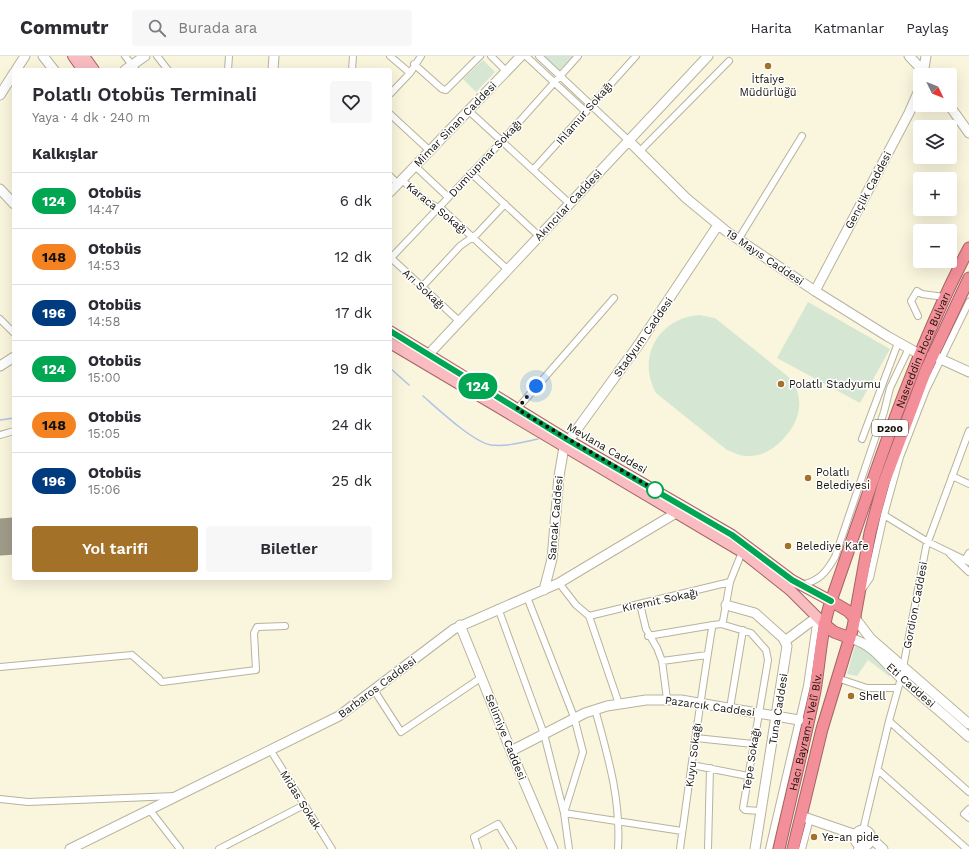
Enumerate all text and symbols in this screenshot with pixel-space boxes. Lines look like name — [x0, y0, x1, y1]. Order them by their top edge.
search box — [132, 10, 412, 46]
text: Commutr — [20, 16, 108, 39]
icon: search — [146, 17, 168, 39]
text: Burada ara — [178, 19, 257, 37]
text: Harita — [750, 20, 792, 36]
text: Katmanlar — [814, 20, 884, 36]
text: Paylaş — [906, 20, 949, 36]
marker: İtfaiye Müdürlüğü — [763, 61, 773, 71]
north arrow — [913, 68, 957, 112]
map controls — [913, 68, 957, 268]
place label: İtfaiye Müdürlüğü — [739, 72, 797, 99]
street label: Mimar Sinan Caddesi — [411, 79, 499, 170]
street label: Ihlamur Sokağı — [553, 79, 615, 148]
button: heart — [330, 81, 372, 123]
text: Polatlı Otobüs Terminali — [32, 83, 257, 106]
text: Yaya · 4 dk · 240 m — [32, 110, 150, 125]
street label: Dumlupınar Sokağı — [446, 117, 525, 200]
button: layers — [913, 120, 957, 164]
text: Kalkışlar — [32, 145, 98, 163]
street label: Gençlik Caddesi — [843, 149, 894, 231]
street label: Akıncılar Caddesi — [532, 167, 605, 244]
button: + — [913, 172, 957, 216]
street label: Karaca Sokağı — [404, 180, 470, 237]
text: Otobüs — [88, 184, 141, 202]
text: 6 dk — [340, 192, 372, 210]
text: 124 — [42, 193, 66, 209]
text: 14:47 — [88, 202, 119, 217]
button: − — [913, 224, 957, 268]
street label: 19 Mayıs Caddesi — [723, 227, 806, 288]
text: Otobüs — [88, 240, 141, 258]
text: 12 dk — [334, 248, 372, 266]
text: 148 — [42, 249, 66, 265]
text: 14:53 — [88, 258, 120, 273]
street label: Arı Sokağı — [400, 266, 448, 312]
street label: Nasreddin Hoca Bulvarı — [893, 290, 953, 410]
street label: Stadyum Caddesi — [611, 295, 676, 380]
text: Otobüs — [88, 296, 141, 314]
text: 17 dk — [335, 304, 372, 322]
text: 196 — [42, 305, 66, 321]
text: 14:58 — [88, 314, 120, 329]
text: Otobüs — [88, 352, 141, 370]
text: 19 dk — [334, 360, 372, 378]
text: 124 — [42, 361, 66, 377]
text: 15:00 — [88, 370, 121, 385]
line badge: 124 — [455, 373, 501, 399]
your location — [526, 376, 546, 396]
text: 124 — [466, 378, 490, 394]
place label: Polatlı Stadyumu — [789, 378, 881, 391]
marker: Polatlı Stadyumu — [776, 379, 786, 389]
text: Otobüs — [88, 408, 141, 426]
text: 24 dk — [332, 416, 372, 434]
text: 148 — [42, 417, 66, 433]
street label: Mevlana Caddesi — [565, 420, 649, 477]
road number: D200 — [872, 420, 908, 436]
text: 15:05 — [88, 426, 120, 441]
text: Otobüs — [88, 464, 141, 482]
place label: Polatlı Belediyesi — [816, 466, 870, 492]
text: 25 dk — [331, 472, 372, 490]
text: 196 — [42, 473, 66, 489]
marker: Polatlı Belediyesi — [803, 473, 813, 483]
street label: Sancak Caddesi — [545, 475, 566, 561]
unlabelled marker — [646, 481, 664, 499]
text: 15:06 — [88, 482, 120, 497]
button: Yol tarifi — [32, 526, 198, 572]
button: Biletler — [206, 526, 372, 572]
place label: Belediye Kafe — [796, 540, 869, 553]
marker: Belediye Kafe — [783, 541, 793, 551]
street label: Gordion Caddesi — [901, 560, 930, 650]
street label: Kiremit Sokağı — [621, 586, 699, 615]
street label: Barbaros Caddesi — [336, 654, 419, 721]
street label: Eti Caddesi — [884, 660, 938, 711]
street label: Tuna Caddesi — [766, 672, 791, 746]
street label: Hacı Bayram-ı Velî Blv. — [787, 672, 825, 792]
place label: Shell — [859, 690, 887, 703]
marker: Shell — [846, 691, 856, 701]
street label: Selimiye Caddesi — [482, 692, 529, 782]
street label: Pazarcık Caddesi — [664, 694, 756, 719]
street label: Kuyu Sokağı — [683, 722, 704, 788]
street label: Tepe Sokağı — [740, 727, 763, 791]
street label: Midas Sokak — [277, 768, 324, 832]
place label: Ye-an pide — [822, 831, 879, 844]
marker: Ye-an pide — [809, 832, 819, 842]

